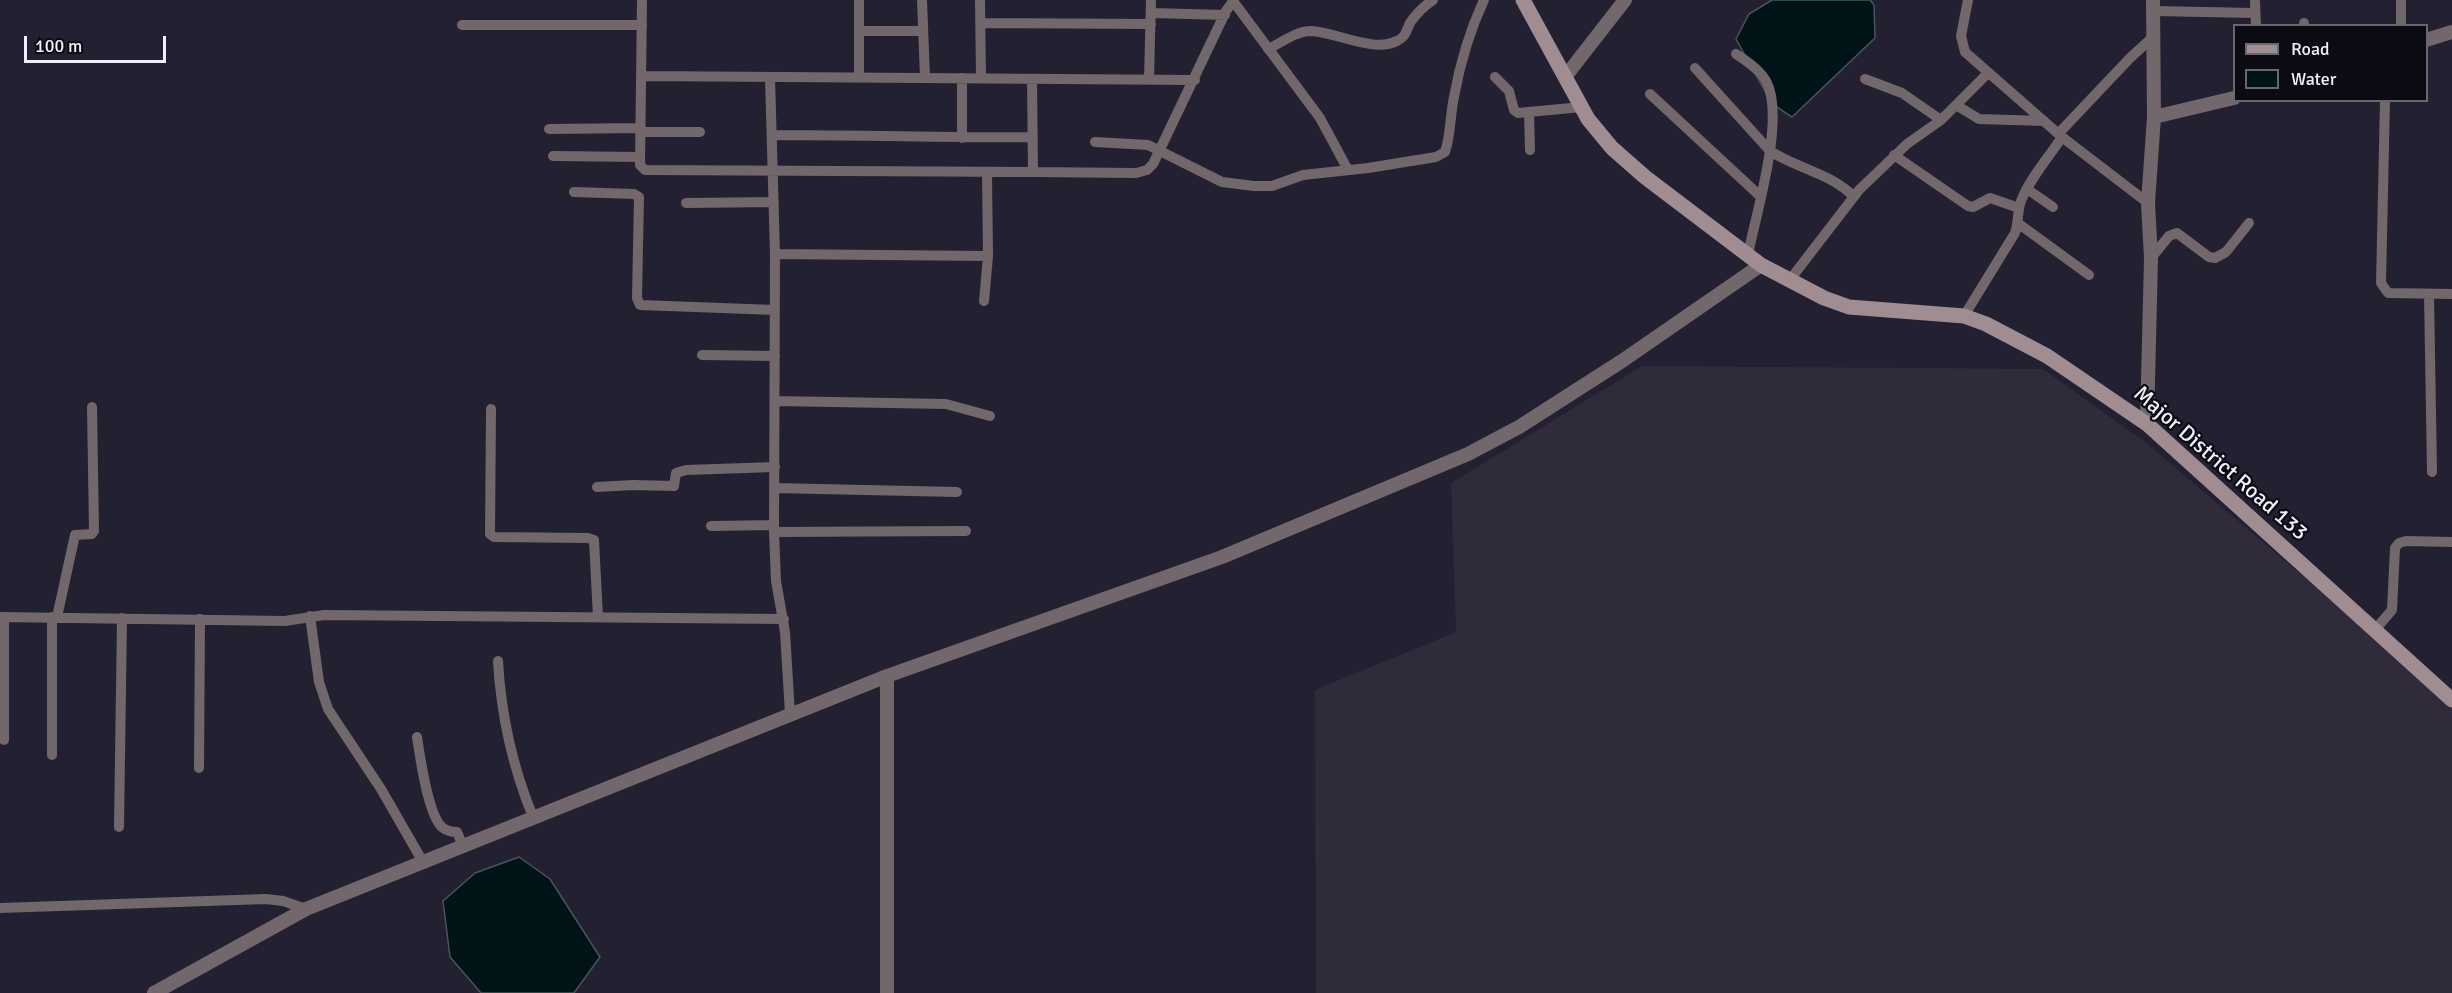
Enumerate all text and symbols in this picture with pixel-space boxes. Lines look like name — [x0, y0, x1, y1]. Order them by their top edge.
scale bar — [27, 24, 170, 62]
legend — [2233, 24, 2428, 102]
text: 100 m — [35, 35, 82, 57]
text: Road — [2291, 38, 2330, 60]
text: Water — [2291, 68, 2336, 90]
street label: Major District Road 133 — [2128, 381, 2312, 547]

